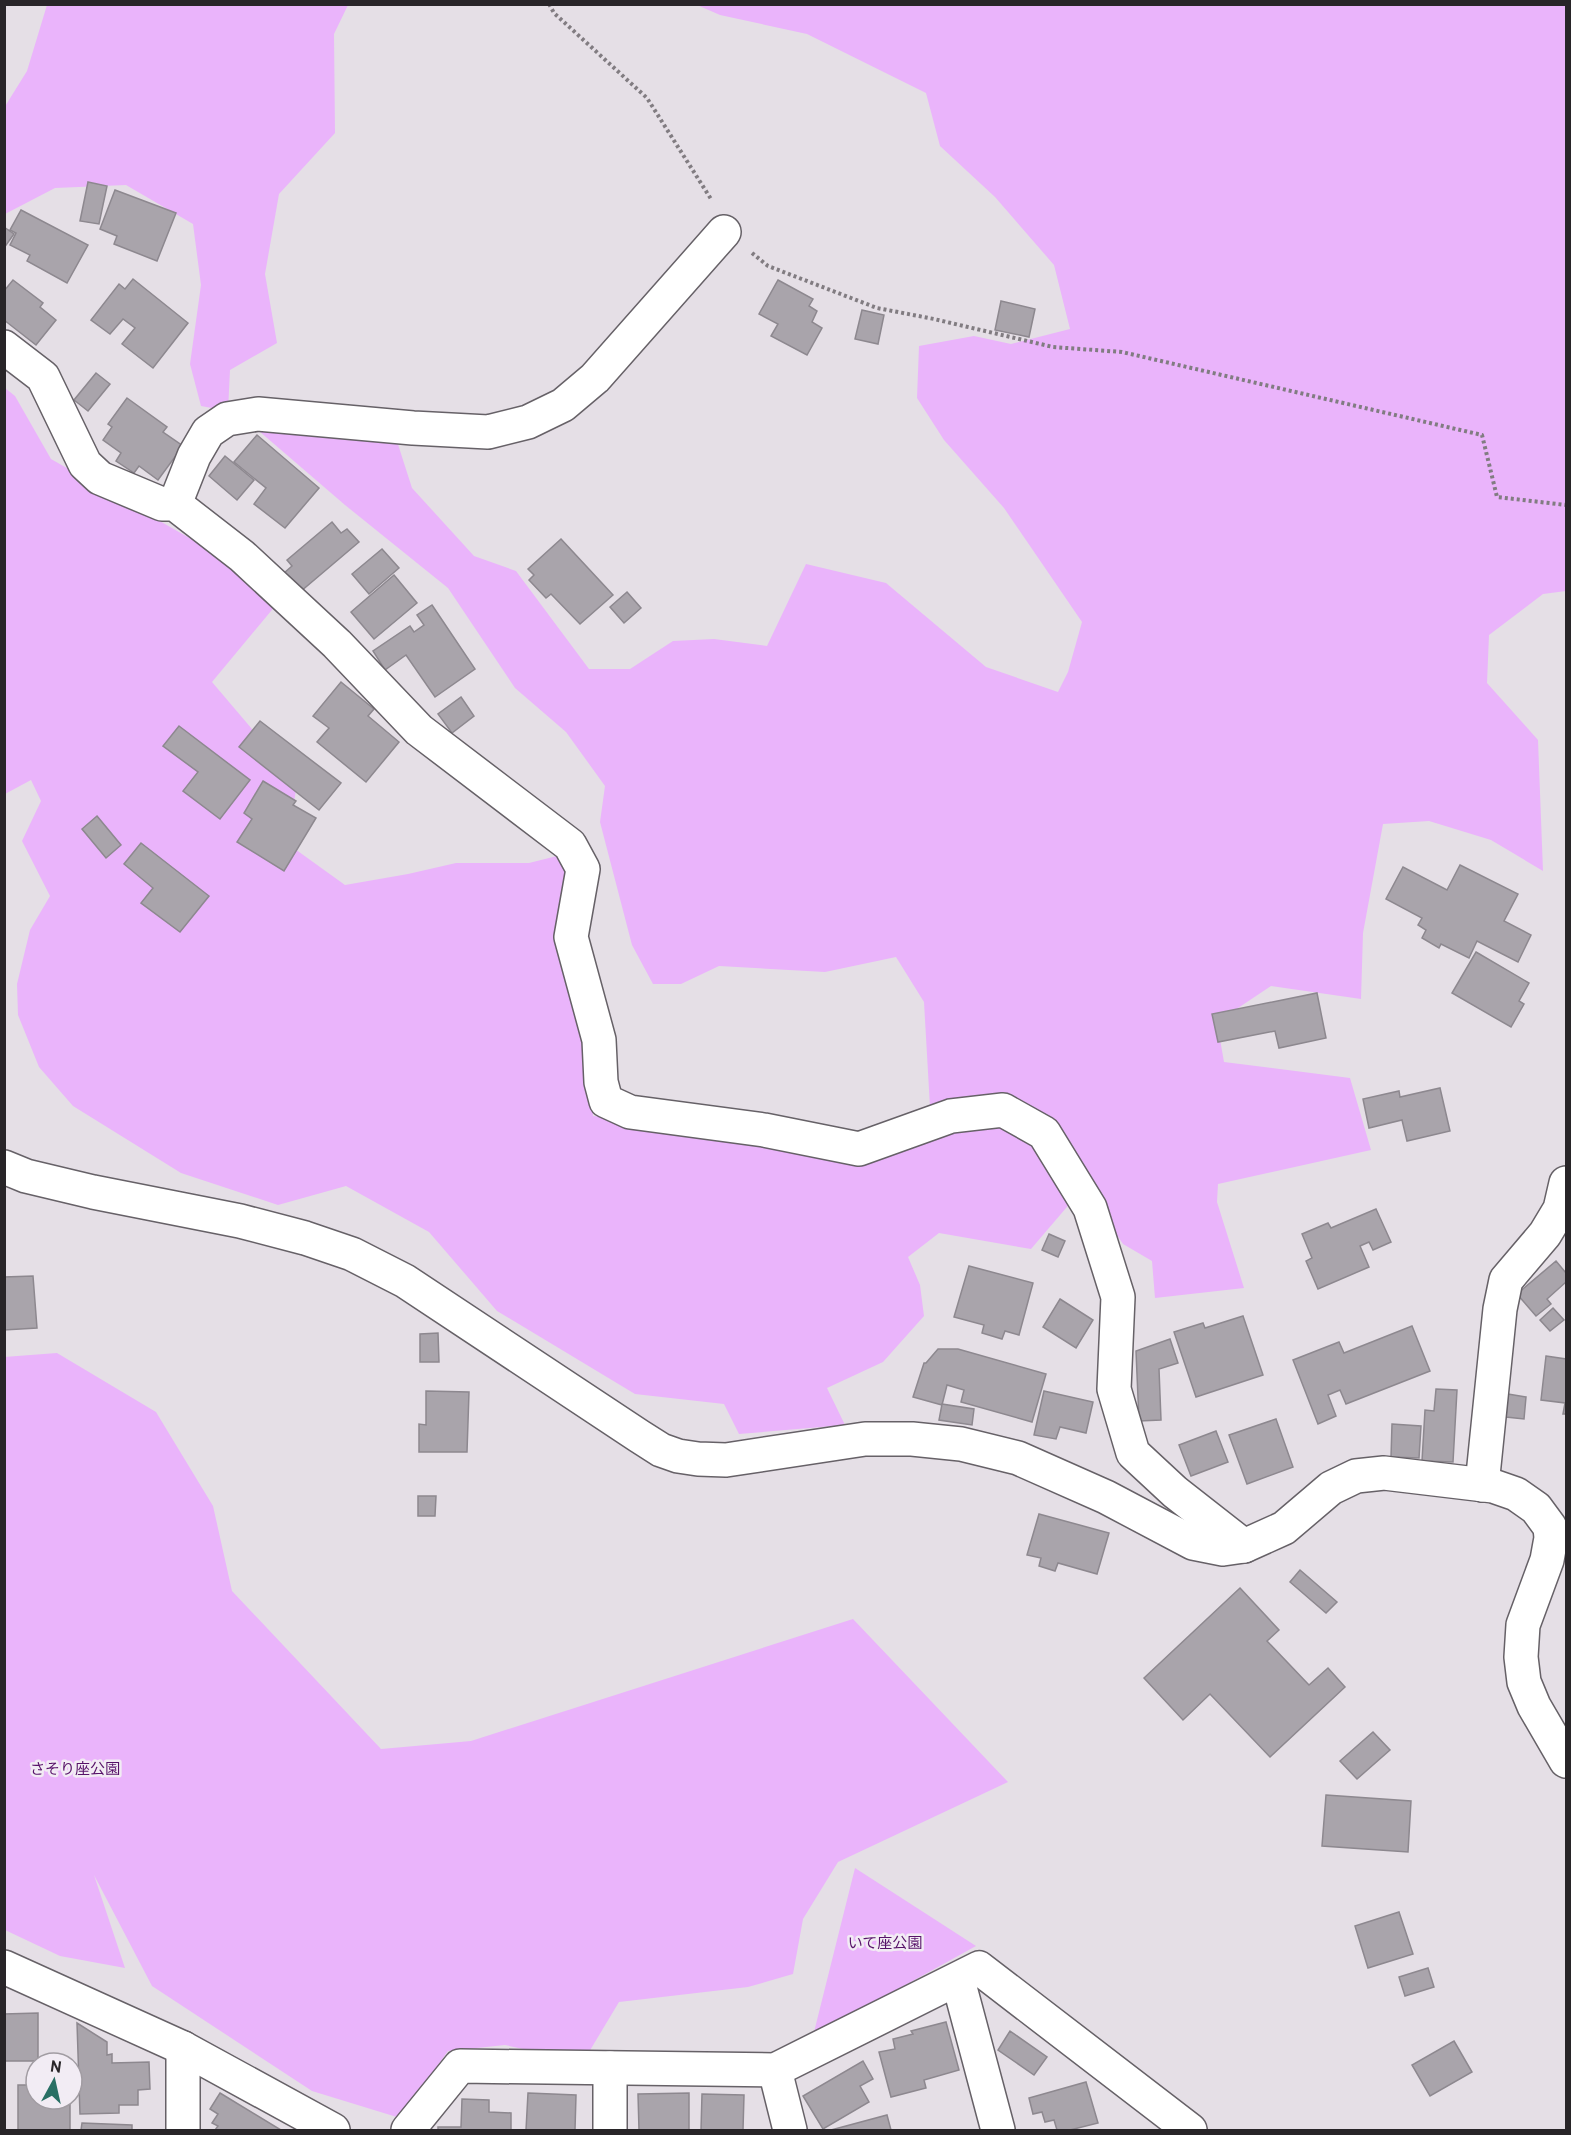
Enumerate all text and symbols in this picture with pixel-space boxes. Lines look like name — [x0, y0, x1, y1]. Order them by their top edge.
park label: さそり座公園 — [30, 1761, 120, 1780]
park label: いて座公園 — [848, 1935, 922, 1954]
north arrow — [24, 2051, 84, 2111]
text: N — [49, 2057, 63, 2079]

